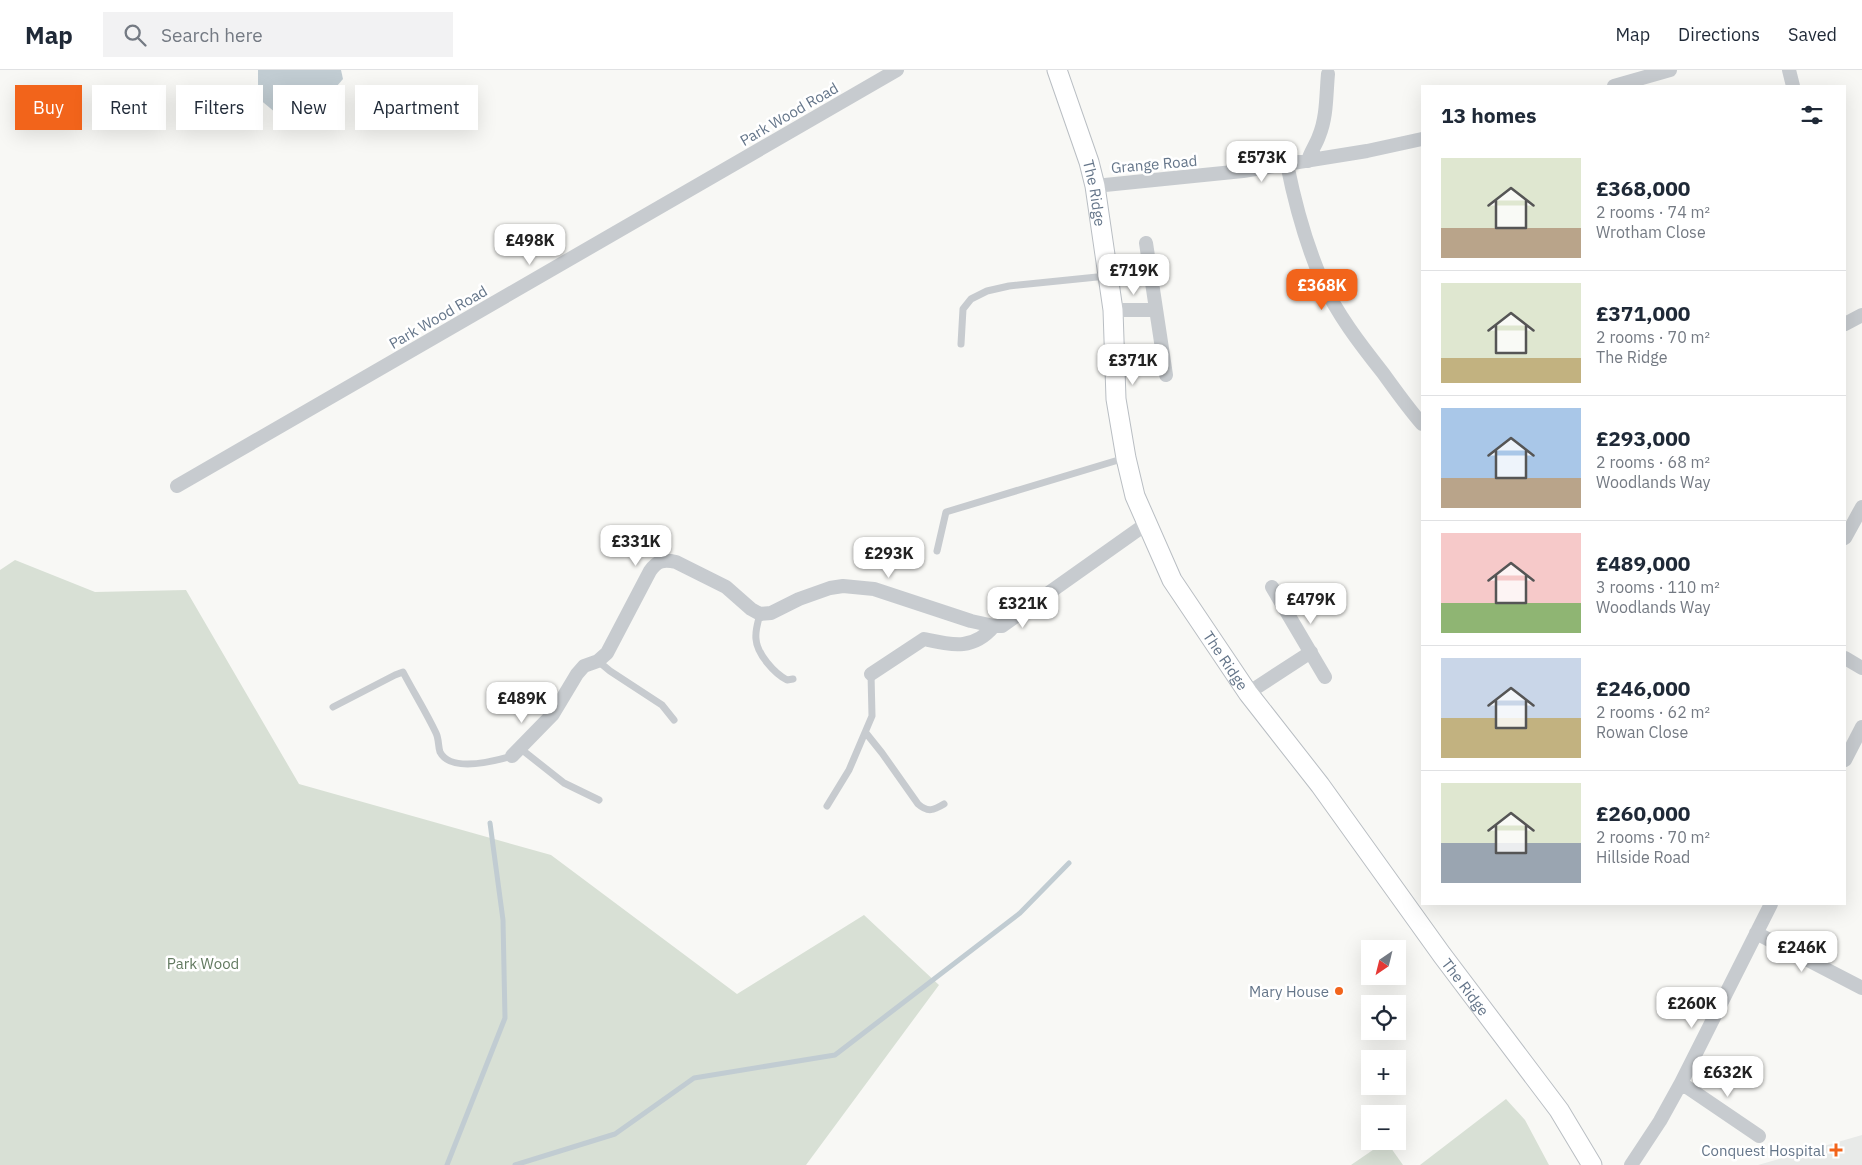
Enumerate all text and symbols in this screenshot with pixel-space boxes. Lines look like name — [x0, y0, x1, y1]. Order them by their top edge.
search box — [103, 12, 453, 57]
text: Map — [25, 19, 73, 51]
icon: search — [121, 21, 149, 49]
text: Search here — [161, 23, 263, 47]
text: Map — [1615, 23, 1650, 46]
text: Directions — [1678, 23, 1760, 46]
text: Saved — [1788, 23, 1837, 46]
street label: Park Wood Road — [736, 78, 842, 150]
chip: Buy — [15, 85, 82, 130]
chip: Rent — [92, 85, 166, 130]
chip: Filters — [176, 85, 263, 130]
chip: New — [273, 85, 345, 130]
chip: Apartment — [355, 85, 478, 130]
text: 13 homes — [1441, 101, 1537, 129]
icon: filters — [1798, 101, 1826, 129]
pin: £573K — [1227, 140, 1297, 183]
text: £573K — [1237, 147, 1287, 167]
street label: Grange Road — [1110, 151, 1198, 177]
street label: The Ridge — [1079, 158, 1110, 227]
text: £368,000 — [1596, 174, 1690, 202]
icon: home — [1481, 178, 1541, 238]
text: 2 rooms · 74 m² — [1596, 202, 1710, 222]
text: Wrotham Close — [1596, 222, 1706, 242]
pin: £498K — [495, 224, 565, 266]
text: £498K — [505, 230, 555, 250]
pin: £719K — [1099, 254, 1169, 296]
text: £719K — [1109, 260, 1159, 280]
pin: £368K — [1287, 268, 1357, 311]
text: £368K — [1297, 275, 1347, 295]
street label: Park Wood Road — [385, 281, 491, 353]
text: £371,000 — [1596, 299, 1690, 327]
icon: home — [1481, 303, 1541, 363]
text: 2 rooms · 70 m² — [1596, 327, 1710, 347]
pin: £371K — [1098, 344, 1168, 386]
text: The Ridge — [1596, 347, 1667, 367]
text: £371K — [1108, 350, 1158, 370]
text: £293,000 — [1596, 424, 1690, 452]
icon: home — [1481, 428, 1541, 488]
text: 2 rooms · 68 m² — [1596, 452, 1710, 472]
text: Woodlands Way — [1596, 472, 1711, 492]
pin: £331K — [601, 524, 671, 567]
text: £331K — [611, 531, 661, 551]
pin: £293K — [854, 536, 924, 579]
text: £293K — [864, 543, 914, 563]
text: £489,000 — [1596, 549, 1690, 577]
icon: home — [1481, 553, 1541, 613]
text: 3 rooms · 110 m² — [1596, 577, 1720, 597]
pin: £479K — [1276, 582, 1346, 625]
pin: £321K — [988, 586, 1058, 629]
text: £479K — [1286, 589, 1336, 609]
text: £321K — [998, 593, 1048, 613]
text: Woodlands Way — [1596, 597, 1711, 617]
street label: The Ridge — [1199, 627, 1253, 693]
text: £246,000 — [1596, 674, 1690, 702]
icon: home — [1481, 678, 1541, 738]
pin: £489K — [487, 682, 557, 724]
text: £489K — [497, 688, 547, 708]
text: 2 rooms · 62 m² — [1596, 702, 1710, 722]
text: Rowan Close — [1596, 722, 1688, 742]
text: £260,000 — [1596, 799, 1690, 827]
icon: home — [1481, 803, 1541, 863]
text: 2 rooms · 70 m² — [1596, 827, 1710, 847]
text: Hillside Road — [1596, 847, 1690, 867]
pin: £246K — [1767, 930, 1837, 973]
text: £246K — [1777, 937, 1827, 957]
north arrow — [1361, 940, 1406, 985]
map controls — [1361, 940, 1406, 1150]
park label: Park Wood — [167, 954, 239, 973]
street label: The Ridge — [1438, 954, 1494, 1019]
place label: Mary House — [1249, 982, 1329, 1001]
marker: Mary House — [1333, 985, 1345, 997]
pin: £260K — [1657, 986, 1727, 1029]
text: £260K — [1667, 993, 1717, 1013]
button: locate — [1361, 995, 1406, 1040]
button: + — [1361, 1050, 1406, 1095]
pin: £632K — [1693, 1056, 1763, 1098]
text: £632K — [1703, 1062, 1753, 1082]
button: − — [1361, 1105, 1406, 1150]
place label: Conquest Hospital — [1701, 1141, 1825, 1160]
marker: Conquest Hospital — [1829, 1143, 1843, 1157]

